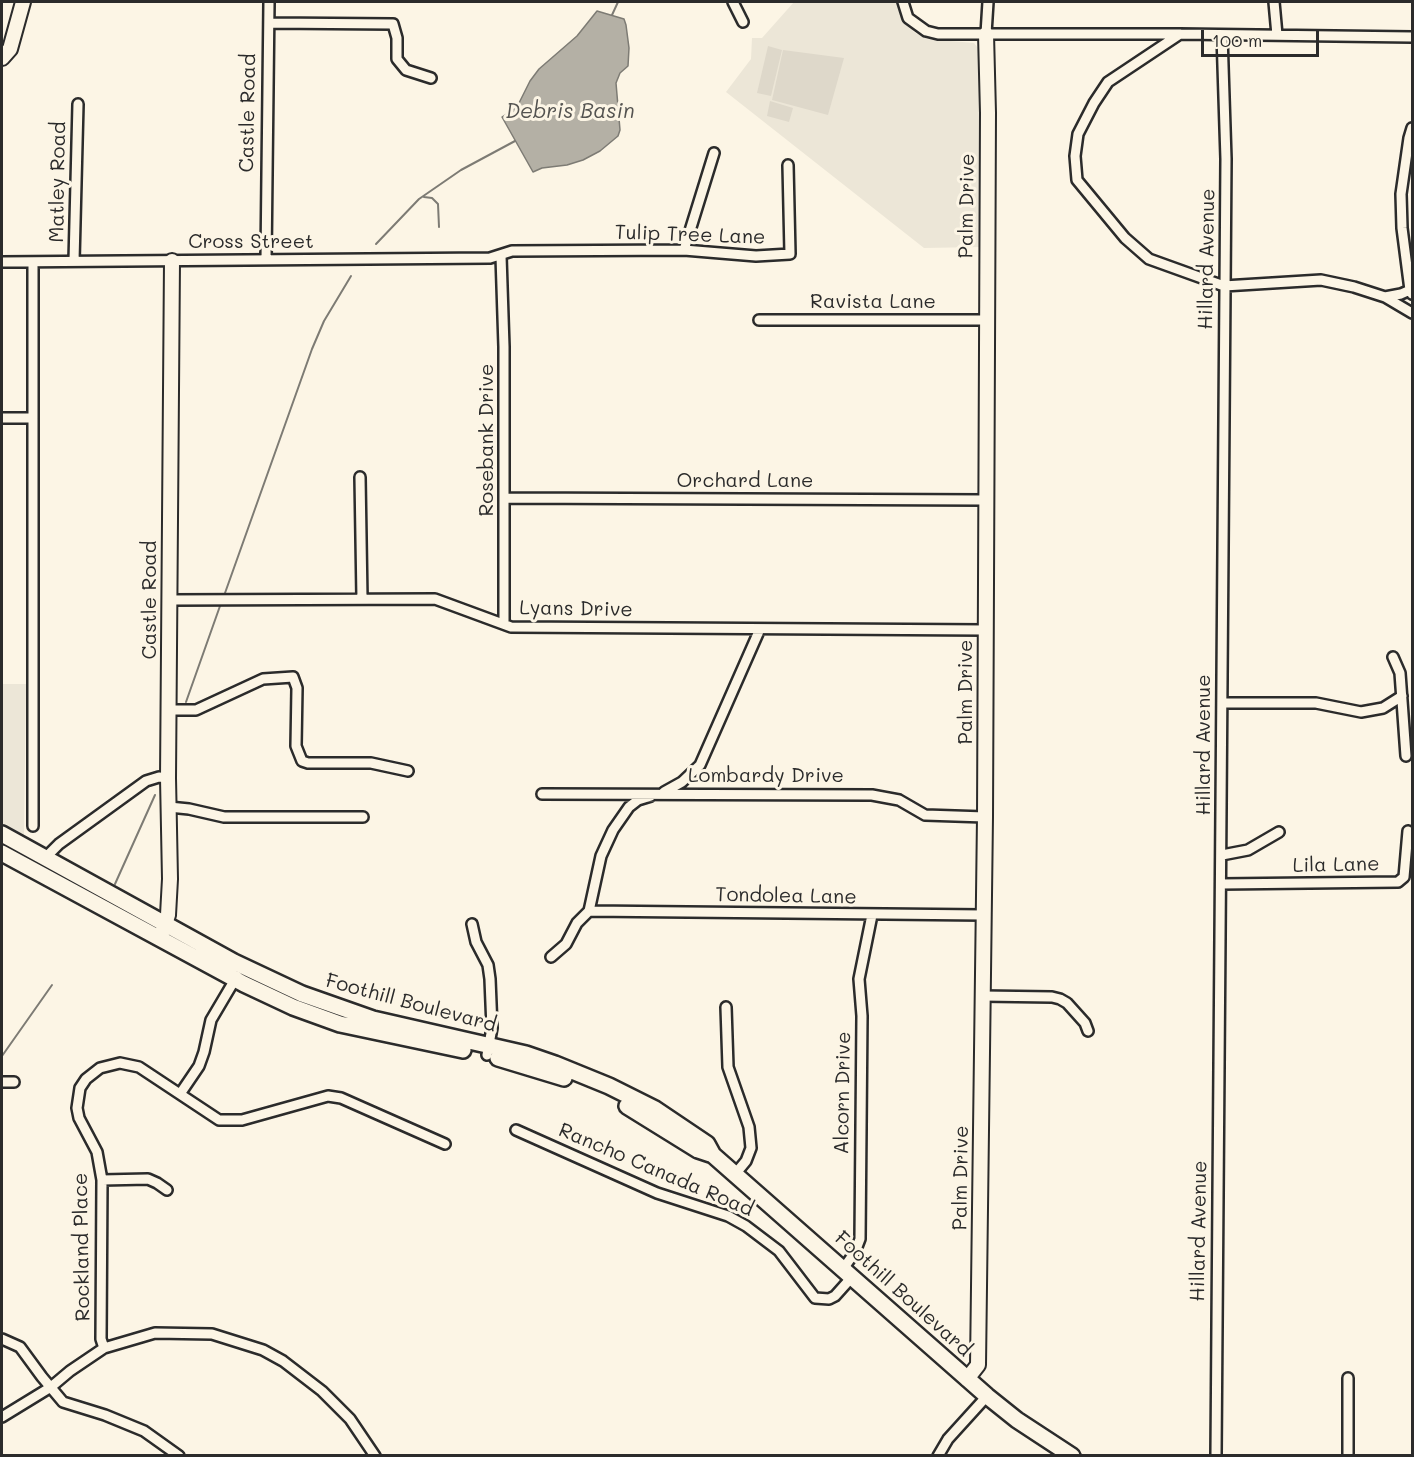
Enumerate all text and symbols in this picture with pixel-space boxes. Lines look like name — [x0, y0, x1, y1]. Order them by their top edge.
scale bar — [1204, 18, 1322, 56]
text: 100 m — [1212, 28, 1262, 52]
street label: Castle Road — [235, 53, 261, 173]
water label: Debris Basin — [505, 99, 635, 125]
street label: Matley Road — [45, 121, 71, 243]
street label: Palm Drive — [954, 153, 980, 259]
street label: Hillard Avenue — [1194, 188, 1220, 330]
street label: Tulip Tree Lane — [614, 220, 766, 250]
street label: Cross Street — [188, 230, 314, 254]
street label: Ravista Lane — [810, 290, 936, 314]
street label: Rosebank Drive — [475, 364, 499, 516]
street label: Orchard Lane — [677, 469, 813, 493]
street label: Castle Road — [138, 541, 162, 659]
street label: Lyans Drive — [519, 596, 633, 622]
street label: Palm Drive — [954, 640, 978, 744]
street label: Hillard Avenue — [1192, 674, 1216, 816]
street label: Lombardy Drive — [688, 764, 844, 788]
street label: Lila Lane — [1292, 852, 1380, 878]
street label: Tondolea Lane — [715, 883, 857, 909]
street label: Foothill Boulevard — [323, 969, 499, 1037]
street label: Alcorn Drive — [830, 1031, 856, 1155]
street label: Rancho Canada Road — [555, 1118, 757, 1222]
street label: Palm Drive — [948, 1125, 974, 1231]
street label: Hillard Avenue — [1186, 1160, 1212, 1302]
street label: Rockland Place — [69, 1173, 95, 1321]
street label: Foothill Boulevard — [830, 1226, 976, 1362]

